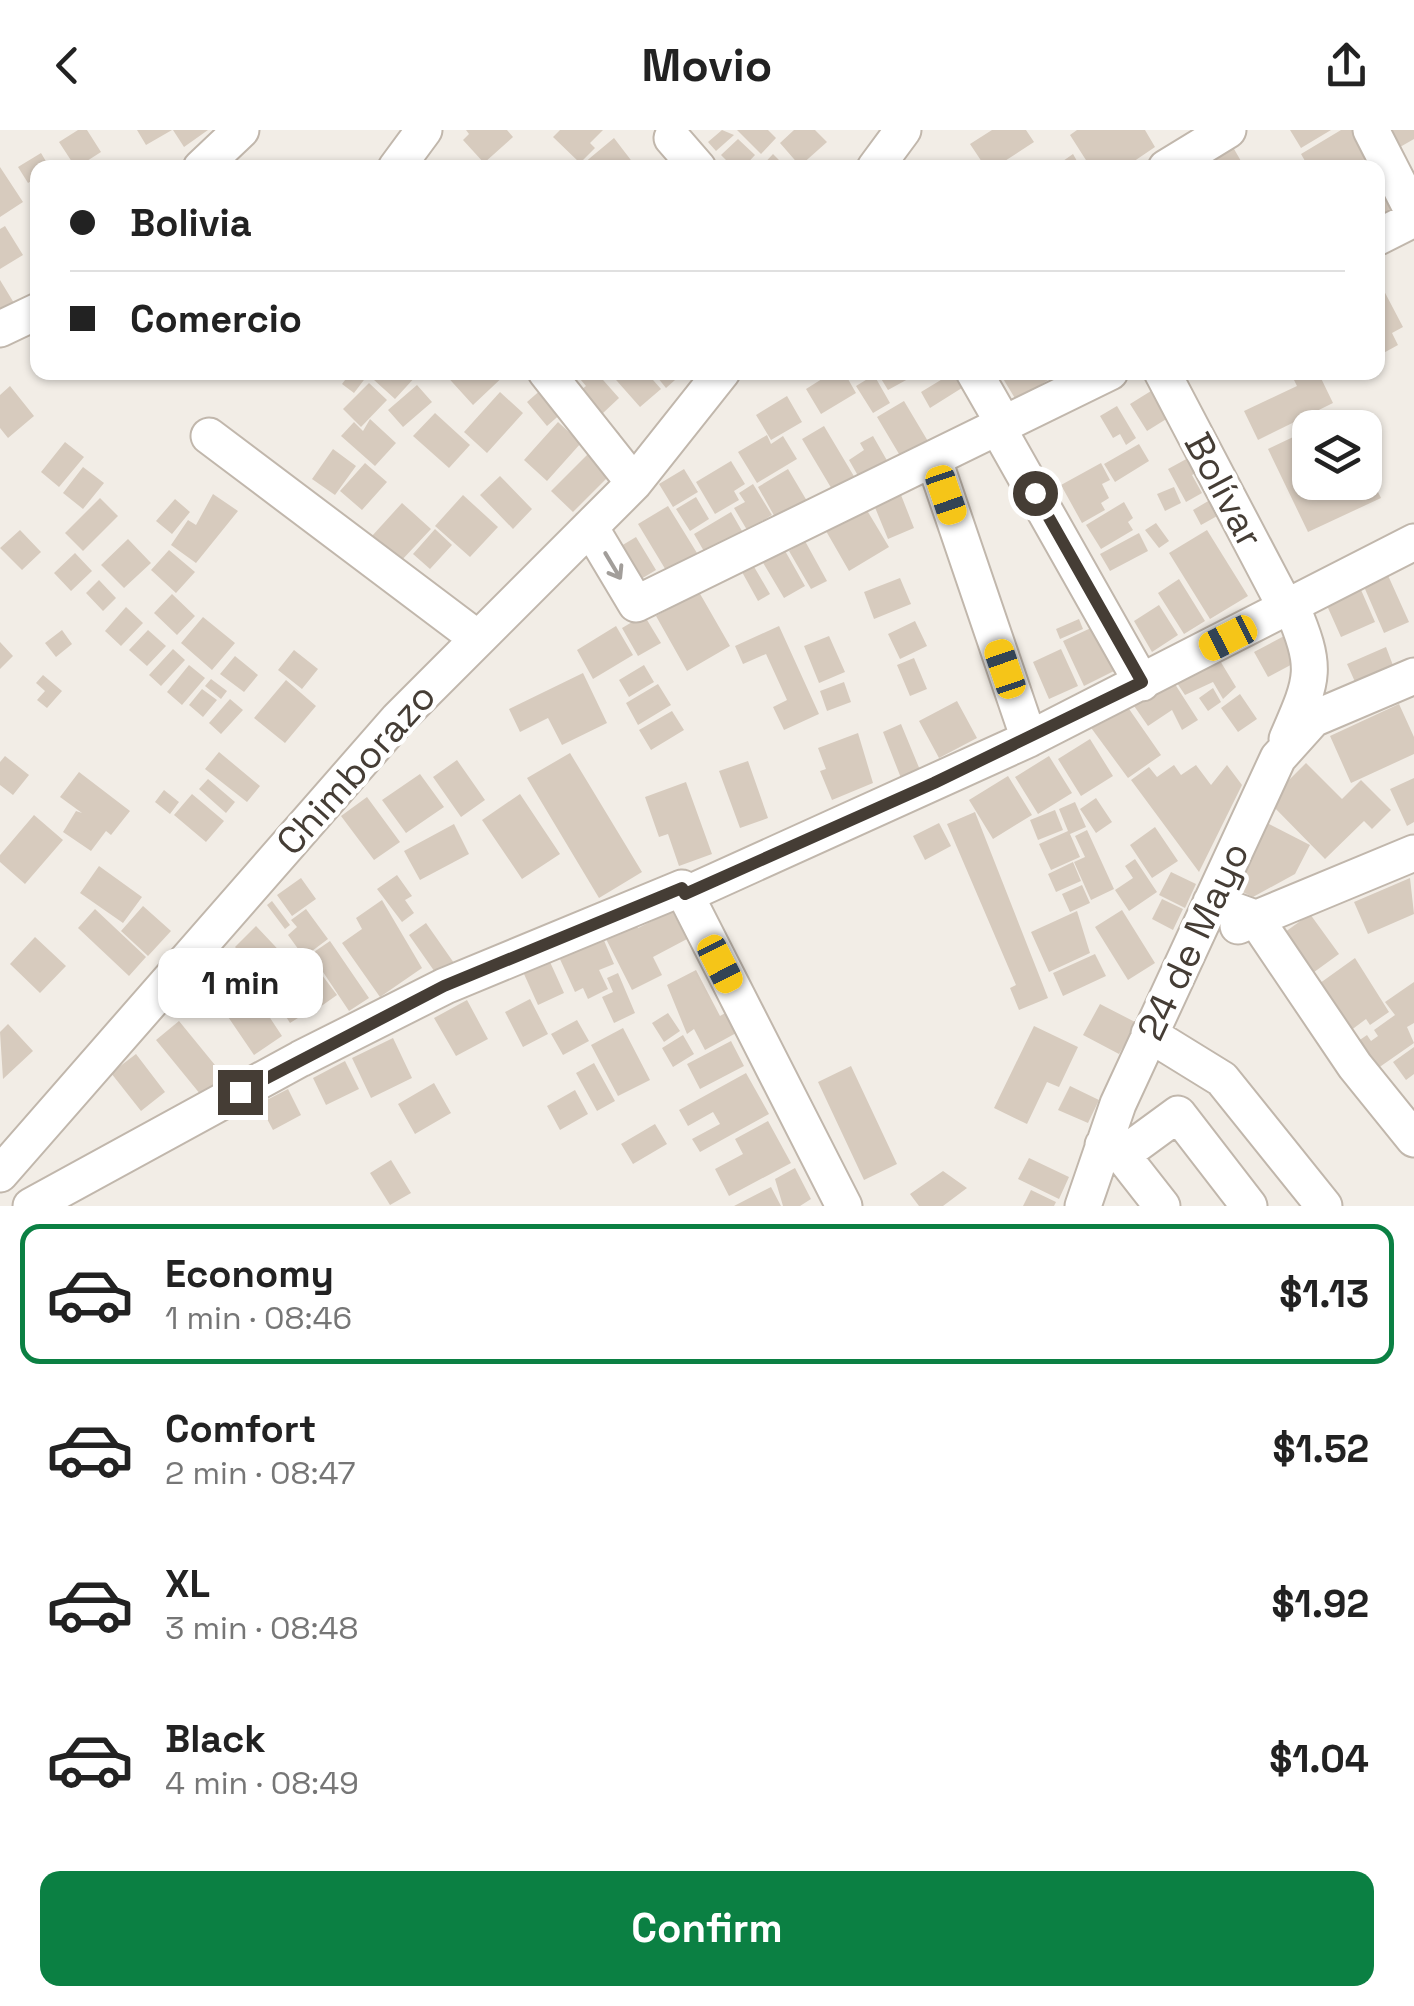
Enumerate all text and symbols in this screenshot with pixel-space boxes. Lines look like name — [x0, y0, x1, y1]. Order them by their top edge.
text: Movio — [642, 37, 772, 94]
icon: back — [40, 38, 95, 93]
icon: share — [1319, 38, 1374, 93]
text: Bolivia — [130, 199, 252, 247]
text: Comercio — [130, 295, 302, 343]
map controls — [1292, 410, 1382, 500]
button: layers — [1292, 410, 1382, 500]
street label: Bolívar — [1174, 424, 1274, 556]
car — [922, 462, 970, 528]
route start — [1013, 471, 1058, 516]
one-way arrow — [603, 551, 623, 580]
car — [1194, 611, 1262, 665]
car — [981, 636, 1029, 702]
street label: Chimborazo — [266, 673, 446, 865]
street label: 24 de Mayo — [1126, 834, 1260, 1048]
car — [693, 930, 747, 998]
callout: 1 min — [158, 947, 322, 1017]
text: 1 min — [201, 963, 280, 1003]
route end — [218, 1070, 263, 1115]
icon: car — [45, 1249, 135, 1339]
text: Economy — [165, 1250, 334, 1298]
text: $1.13 — [1279, 1270, 1369, 1318]
text: 1 min · 08:46 — [165, 1298, 352, 1338]
icon: car — [45, 1404, 135, 1494]
text: Comfort — [165, 1405, 316, 1453]
text: $1.52 — [1272, 1425, 1369, 1473]
text: 2 min · 08:47 — [165, 1453, 356, 1493]
icon: car — [45, 1559, 135, 1649]
text: XL — [165, 1560, 210, 1608]
text: $1.92 — [1271, 1580, 1369, 1628]
text: 3 min · 08:48 — [165, 1608, 358, 1648]
icon: car — [45, 1714, 135, 1804]
text: Black — [165, 1715, 266, 1763]
text: $1.04 — [1269, 1735, 1369, 1783]
text: 4 min · 08:49 — [165, 1763, 359, 1803]
button: Confirm — [40, 1871, 1374, 1986]

